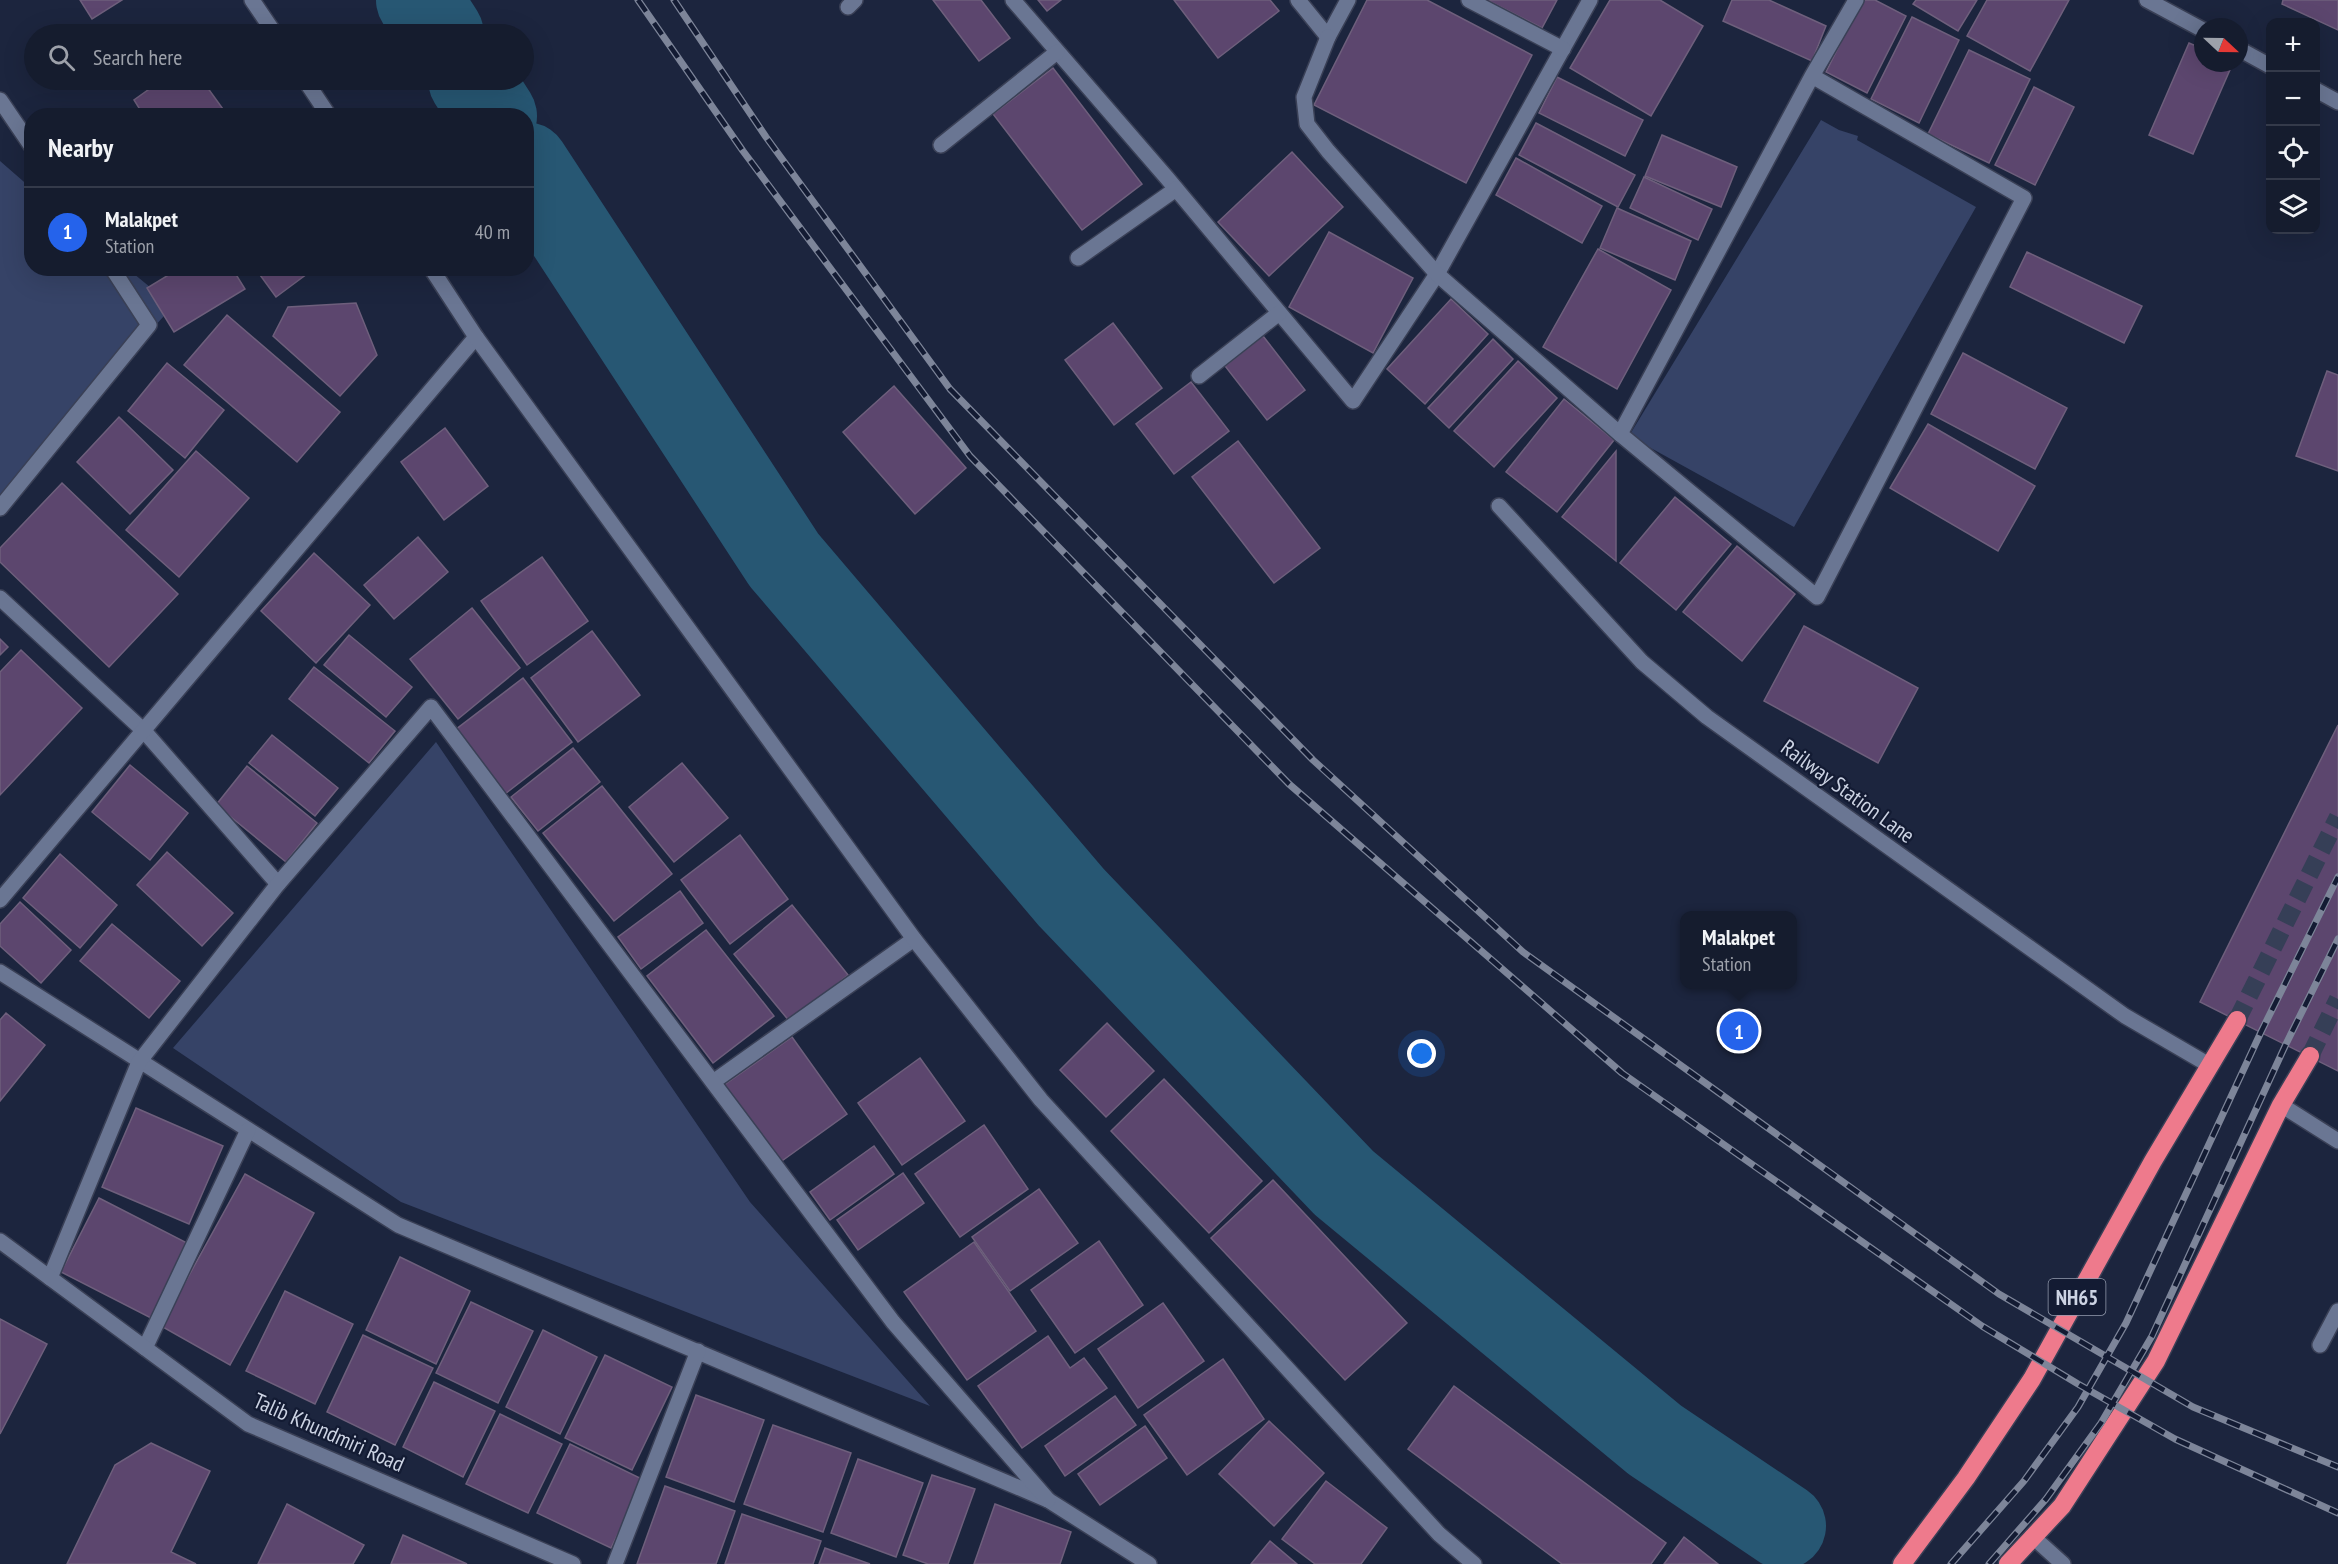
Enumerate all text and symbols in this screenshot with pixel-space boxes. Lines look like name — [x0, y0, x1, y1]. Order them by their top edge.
north arrow — [2194, 18, 2248, 72]
map controls — [2266, 18, 2320, 234]
button: + — [2266, 18, 2320, 72]
search box — [24, 24, 534, 90]
icon: search — [45, 41, 78, 74]
text: Search here — [93, 43, 182, 71]
button: − — [2266, 72, 2320, 126]
button: locate — [2266, 126, 2320, 180]
text: Nearby — [48, 131, 113, 164]
button: layers — [2266, 180, 2320, 234]
text: Malakpet — [105, 205, 178, 233]
text: 1 — [63, 219, 72, 245]
text: 40 m — [475, 219, 510, 245]
text: Station — [105, 233, 154, 259]
street label: Railway Station Lane — [1776, 733, 1920, 849]
popup — [1680, 911, 1797, 989]
text: Malakpet — [1702, 923, 1775, 951]
text: Station — [1702, 951, 1751, 977]
pin: 1 — [1720, 1008, 1758, 1054]
your location — [1407, 1039, 1436, 1068]
road number: NH65 — [2048, 1279, 2106, 1315]
street label: Talib Khundmiri Road — [249, 1386, 409, 1478]

